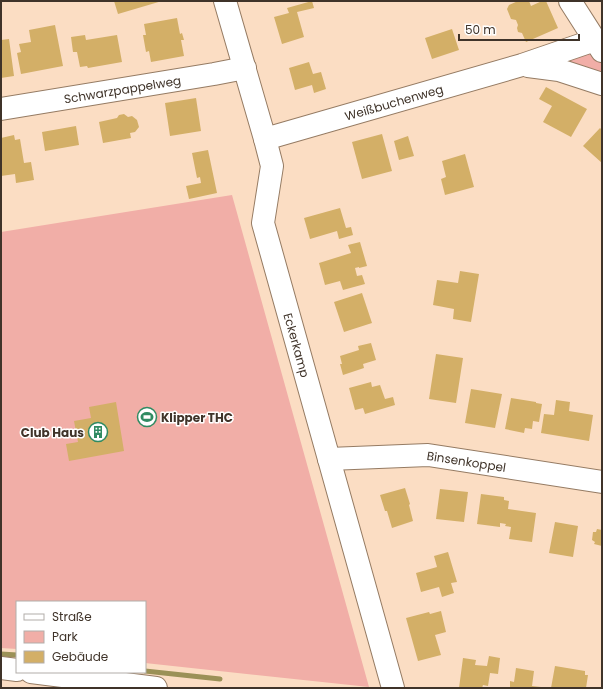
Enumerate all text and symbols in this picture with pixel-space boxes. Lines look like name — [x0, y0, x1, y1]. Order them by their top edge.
scale bar — [459, 16, 579, 42]
text: 50 m — [465, 21, 496, 38]
street label: Schwarzpappelweg — [63, 71, 182, 107]
street label: Weißbuchenweg — [343, 80, 445, 124]
street label: Eckerkamp — [280, 311, 314, 379]
sports icon: Klipper THC — [136, 406, 158, 428]
place label: Klipper THC — [161, 409, 233, 426]
building icon: Club Haus — [87, 421, 109, 443]
place label: Club Haus — [21, 424, 84, 441]
street label: Binsenkoppel — [426, 446, 507, 476]
legend — [16, 601, 146, 673]
text: Straße — [52, 608, 92, 625]
text: Park — [52, 628, 79, 645]
text: Gebäude — [52, 648, 108, 665]

